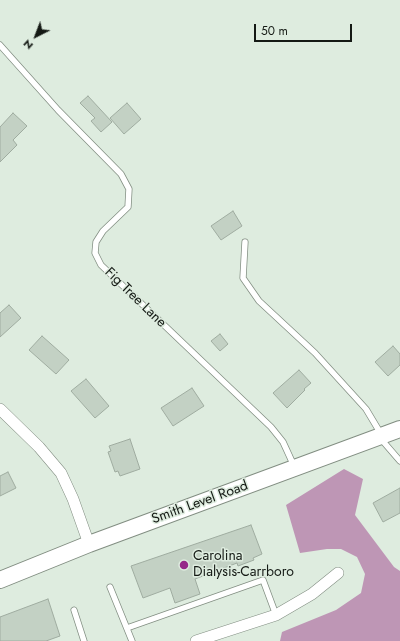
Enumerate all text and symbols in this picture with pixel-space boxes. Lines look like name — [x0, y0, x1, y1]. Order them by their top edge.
north arrow — [16, 16, 56, 56]
scale bar — [256, 16, 354, 42]
text: 50 m — [261, 22, 288, 40]
text: N — [19, 36, 37, 54]
street label: Fig Tree Lane — [101, 265, 169, 331]
street label: Smith Level Road — [150, 478, 250, 528]
place label: Carolina Dialysis-Carrboro — [193, 549, 294, 582]
marker: Carolina Dialysis-Carrboro — [178, 559, 190, 571]

